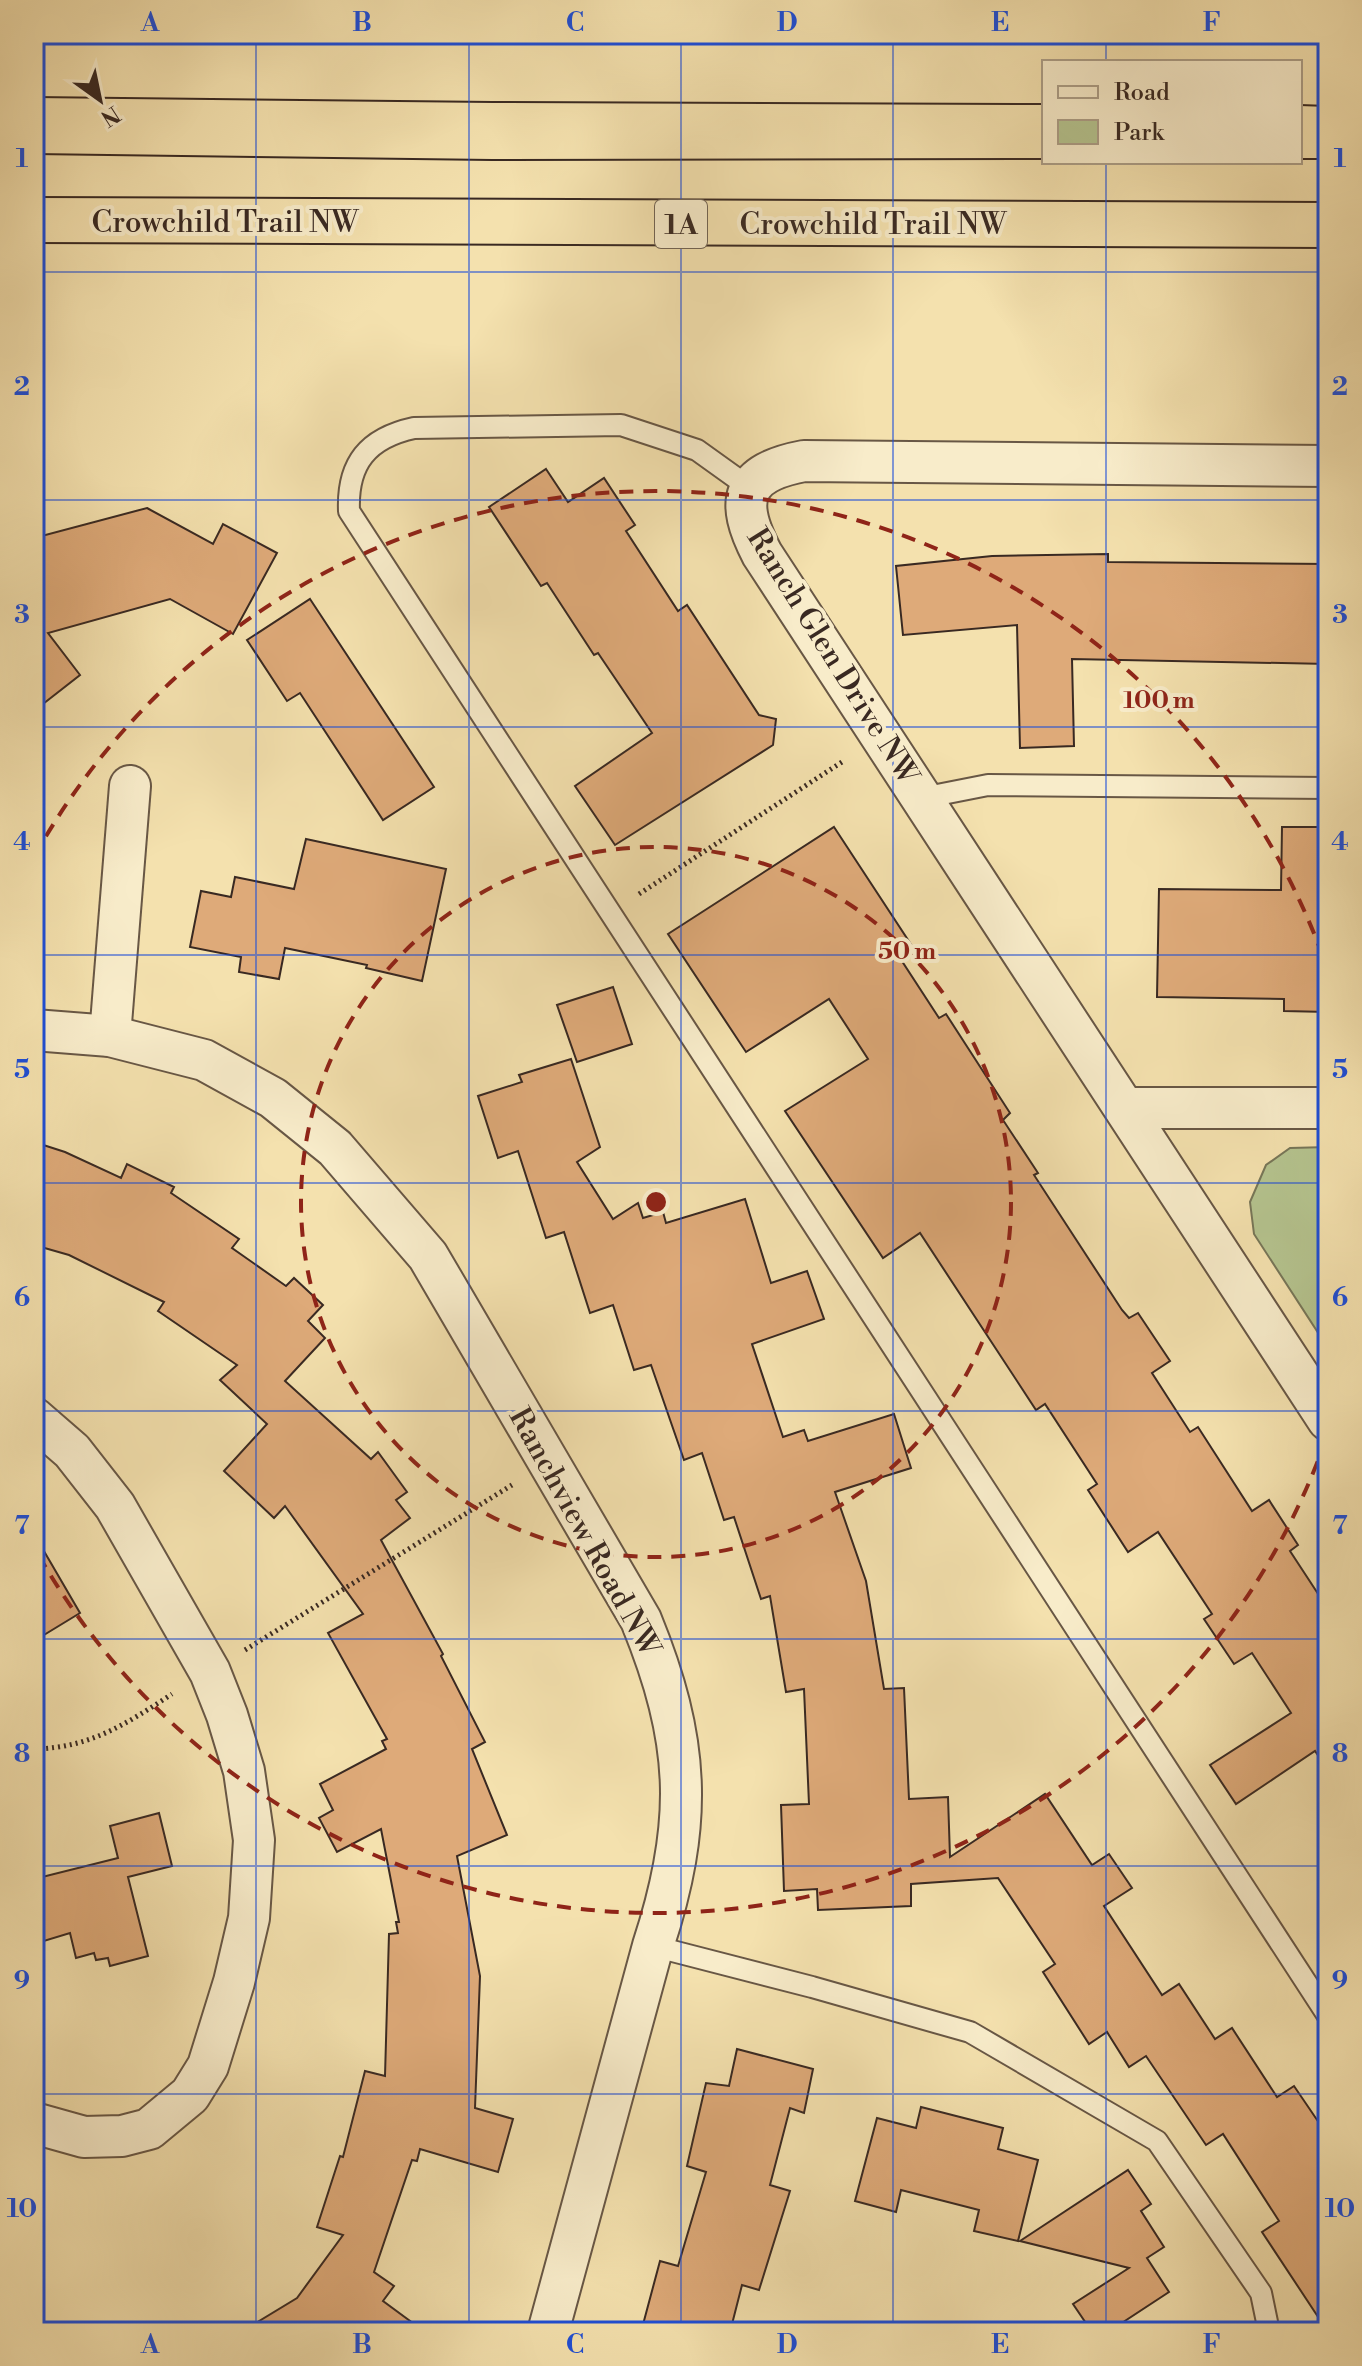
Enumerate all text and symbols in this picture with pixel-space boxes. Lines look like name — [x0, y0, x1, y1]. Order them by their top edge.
text: A — [140, 7, 160, 39]
text: B — [352, 7, 372, 39]
text: C — [566, 7, 584, 39]
text: D — [777, 7, 797, 39]
text: E — [991, 7, 1009, 39]
text: F — [1203, 7, 1221, 39]
north arrow — [60, 60, 140, 140]
legend — [1042, 60, 1302, 164]
text: Road — [1114, 78, 1170, 108]
text: N — [95, 99, 125, 132]
text: Park — [1114, 118, 1165, 148]
text: 1 — [16, 143, 29, 175]
text: 1 — [1334, 143, 1347, 175]
road number: 1A — [655, 200, 707, 248]
street label: Crowchild Trail NW — [92, 204, 359, 242]
street label: Crowchild Trail NW — [740, 206, 1007, 244]
text: 2 — [14, 371, 30, 403]
text: 2 — [1332, 371, 1348, 403]
street label: Ranch Glen Drive NW — [738, 521, 927, 793]
text: 3 — [14, 599, 30, 631]
text: 3 — [1332, 599, 1348, 631]
text: 100 m — [1123, 686, 1195, 716]
text: 4 — [13, 826, 31, 858]
text: 4 — [1331, 826, 1349, 858]
text: 50 m — [878, 937, 936, 967]
text: 5 — [14, 1054, 30, 1086]
text: 5 — [1332, 1054, 1348, 1086]
centre of rings — [642, 1188, 670, 1216]
text: 6 — [14, 1282, 30, 1314]
text: 6 — [1332, 1282, 1348, 1314]
street label: Ranchview Road NW — [500, 1401, 669, 1664]
text: 7 — [14, 1510, 30, 1542]
text: 7 — [1332, 1510, 1348, 1542]
text: 8 — [14, 1738, 30, 1770]
text: 8 — [1332, 1738, 1348, 1770]
text: 9 — [14, 1965, 30, 1997]
text: 9 — [1332, 1965, 1348, 1997]
text: 10 — [7, 2193, 37, 2225]
text: 10 — [1325, 2193, 1355, 2225]
text: A — [140, 2329, 160, 2361]
text: B — [352, 2329, 372, 2361]
text: C — [566, 2329, 584, 2361]
text: D — [777, 2329, 797, 2361]
text: E — [991, 2329, 1009, 2361]
text: F — [1203, 2329, 1221, 2361]

